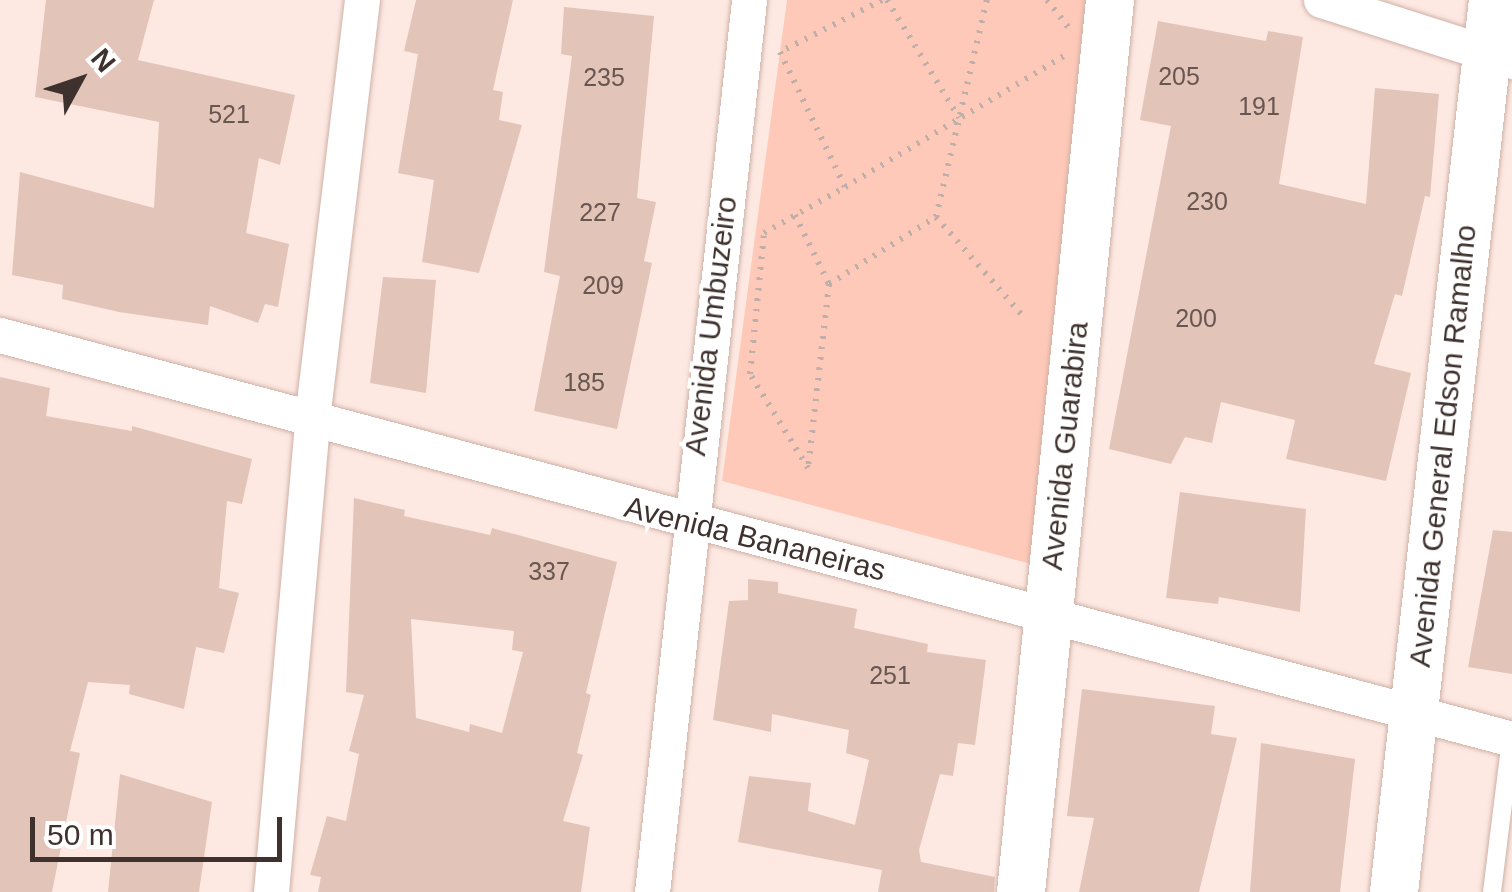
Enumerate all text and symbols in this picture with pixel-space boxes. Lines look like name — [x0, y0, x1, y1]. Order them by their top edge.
north arrow — [30, 30, 130, 130]
text: N — [85, 43, 122, 78]
house number: 205 — [1158, 61, 1200, 91]
house number: 235 — [583, 62, 625, 92]
house number: 191 — [1238, 91, 1280, 121]
house number: 521 — [208, 99, 250, 129]
house number: 230 — [1186, 186, 1228, 216]
street label: Avenida Umbuzeiro — [677, 194, 745, 458]
house number: 227 — [579, 197, 621, 227]
street label: Avenida General Edson Ramalho — [1402, 223, 1484, 669]
house number: 209 — [582, 270, 624, 300]
house number: 200 — [1175, 303, 1217, 333]
street label: Avenida Guarabira — [1034, 320, 1096, 572]
house number: 185 — [563, 367, 605, 397]
street label: Avenida Bananeiras — [621, 489, 889, 589]
house number: 337 — [528, 556, 570, 586]
house number: 251 — [869, 660, 911, 690]
scale bar — [35, 797, 288, 859]
text: 50 m — [47, 818, 114, 851]

